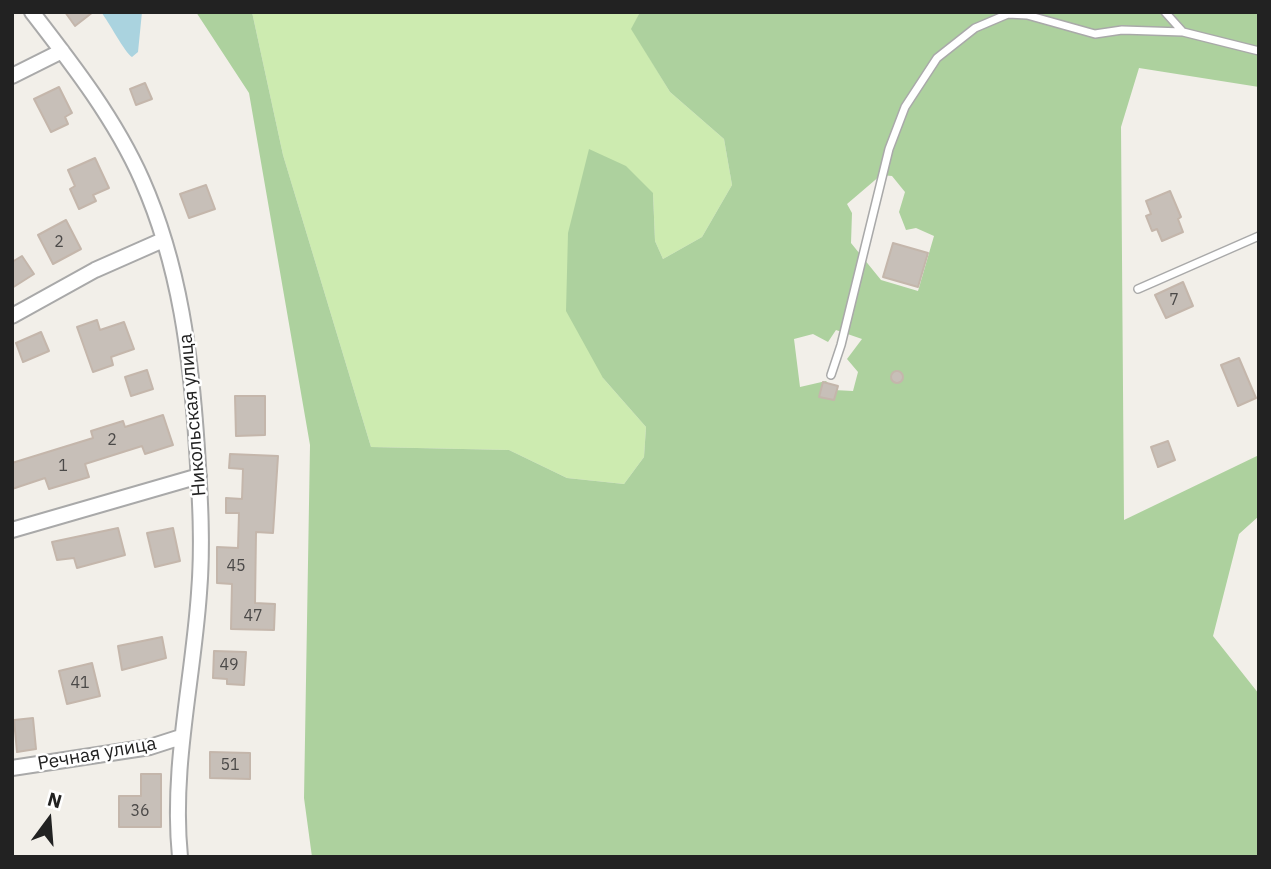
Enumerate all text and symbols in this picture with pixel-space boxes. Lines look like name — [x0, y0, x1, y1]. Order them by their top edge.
house number: 2 — [54, 232, 64, 252]
house number: 7 — [1169, 290, 1179, 310]
street label: Никольская улица — [175, 333, 211, 497]
house number: 2 — [107, 430, 117, 450]
house number: 1 — [58, 456, 68, 476]
house number: 45 — [226, 556, 246, 576]
house number: 47 — [243, 606, 263, 626]
house number: 49 — [219, 655, 239, 675]
house number: 41 — [70, 673, 90, 693]
street label: Речная улица — [36, 732, 158, 776]
house number: 51 — [220, 755, 240, 775]
north arrow — [14, 785, 84, 855]
text: N — [45, 786, 65, 813]
house number: 36 — [130, 801, 150, 821]

